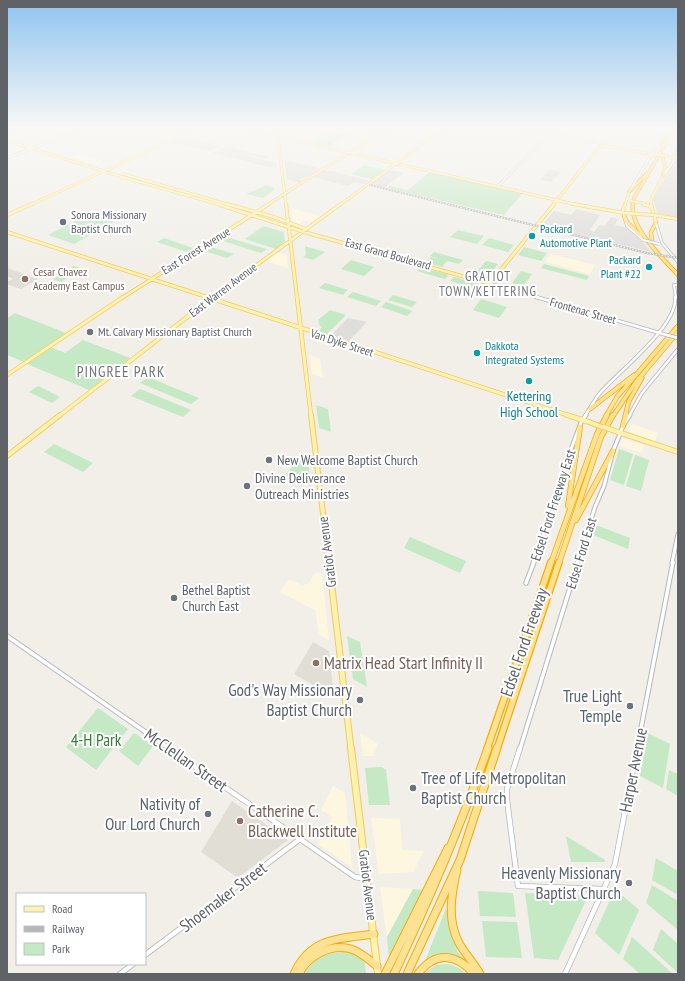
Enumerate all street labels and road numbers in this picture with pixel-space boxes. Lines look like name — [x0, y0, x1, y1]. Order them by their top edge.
street label: East Forest Avenue — [159, 223, 233, 278]
street label: East Grand Boulevard — [344, 234, 433, 273]
street label: East Warren Avenue — [186, 259, 260, 320]
street label: Frontenac Street — [548, 294, 619, 327]
street label: Van Dyke Street — [308, 325, 376, 360]
street label: Edsel Ford Freeway East — [526, 447, 580, 563]
street label: Gratiot Avenue — [314, 515, 340, 588]
street label: Edsel Ford East — [562, 515, 600, 591]
street label: Edsel Ford Freeway — [495, 584, 553, 699]
street label: McClellan Street — [140, 723, 232, 797]
street label: Harper Avenue — [614, 726, 652, 814]
street label: Gratiot Avenue — [355, 849, 381, 922]
street label: Shoemaker Street — [175, 857, 271, 937]

